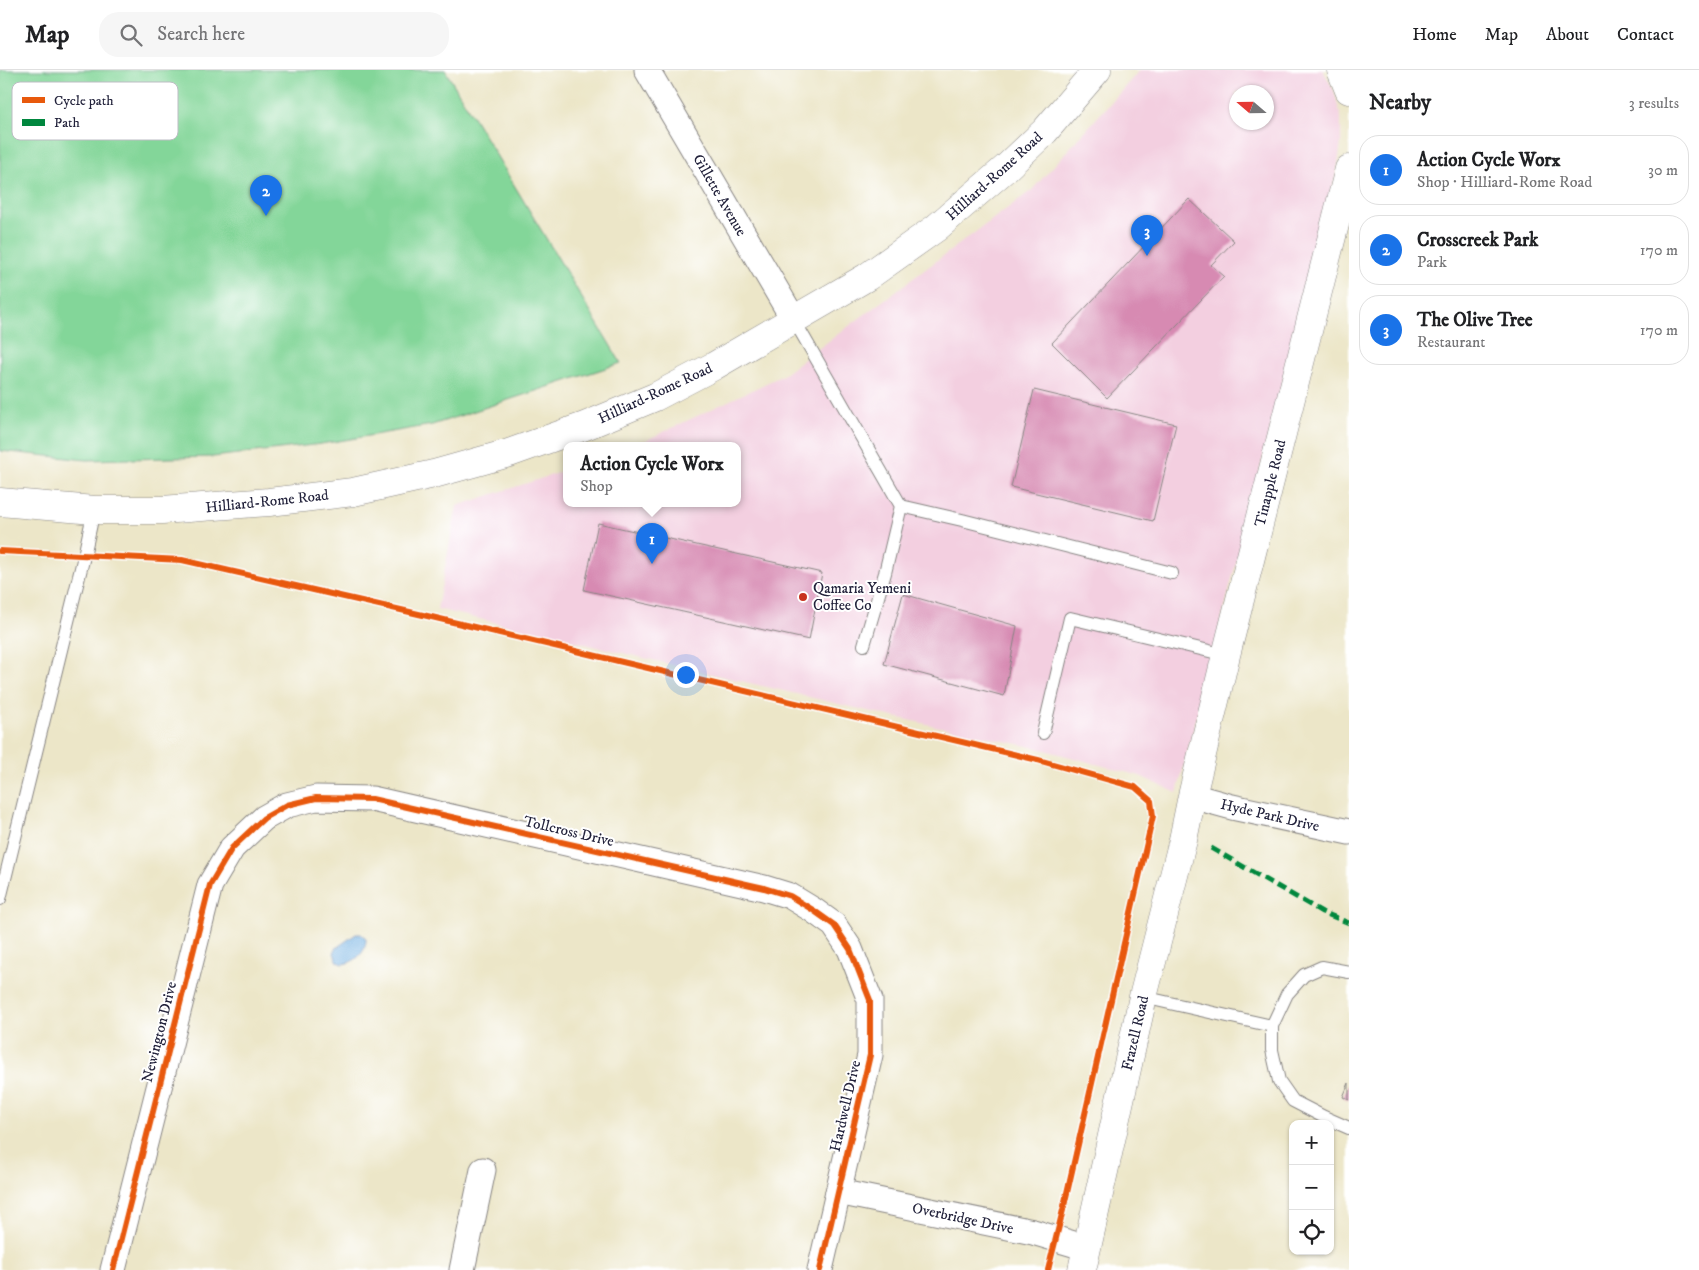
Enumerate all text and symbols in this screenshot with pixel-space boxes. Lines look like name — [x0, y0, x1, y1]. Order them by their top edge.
search box — [99, 12, 449, 57]
text: Map — [25, 20, 69, 50]
icon: search — [117, 21, 145, 49]
text: Search here — [157, 23, 245, 46]
text: Home — [1412, 24, 1457, 46]
text: Map — [1485, 24, 1518, 46]
text: About — [1546, 24, 1589, 46]
text: Contact — [1617, 24, 1674, 46]
legend — [12, 82, 178, 140]
north arrow — [1229, 85, 1274, 130]
text: Nearby — [1369, 90, 1431, 116]
text: Cycle path — [54, 92, 114, 110]
text: 3 results — [1629, 93, 1679, 113]
text: Path — [54, 114, 81, 132]
street label: Hilliard-Rome Road — [942, 128, 1047, 225]
text: Action Cycle Worx — [1417, 149, 1561, 172]
street label: Gillette Avenue — [688, 151, 751, 240]
text: 1 — [1383, 160, 1389, 180]
text: 30 m — [1648, 160, 1678, 180]
text: Shop · Hilliard-Rome Road — [1417, 172, 1592, 192]
pin: 2 — [250, 175, 282, 216]
pin: 3 — [1131, 215, 1163, 256]
text: Crosscreek Park — [1417, 229, 1539, 252]
text: 2 — [1382, 240, 1390, 260]
text: 170 m — [1640, 240, 1678, 260]
text: Park — [1417, 252, 1447, 272]
text: The Olive Tree — [1417, 309, 1533, 332]
text: 3 — [1383, 320, 1389, 340]
text: 170 m — [1640, 320, 1678, 340]
text: Restaurant — [1417, 332, 1485, 352]
street label: Hilliard-Rome Road — [595, 358, 716, 428]
street label: Tinapple Road — [1250, 437, 1291, 529]
popup — [563, 442, 741, 507]
text: Action Cycle Worx — [580, 453, 724, 476]
text: Shop — [580, 476, 613, 496]
street label: Hilliard-Rome Road — [205, 486, 330, 517]
pin: 1 — [636, 523, 668, 564]
place label: Qamaria Yemeni Coffee Co — [813, 579, 911, 615]
marker: Qamaria Yemeni Coffee Co — [797, 591, 809, 603]
your location — [673, 662, 699, 688]
street label: Hyde Park Drive — [1219, 795, 1321, 836]
street label: Tollcross Drive — [522, 812, 616, 851]
street label: Newington Drive — [138, 980, 181, 1085]
street label: Frazell Road — [1118, 993, 1153, 1072]
street label: Hardwell Drive — [826, 1058, 865, 1154]
map controls — [1289, 1120, 1334, 1255]
button: + — [1289, 1120, 1334, 1165]
button: − — [1289, 1165, 1334, 1210]
street label: Overbridge Drive — [911, 1198, 1015, 1238]
button: locate — [1289, 1210, 1334, 1255]

